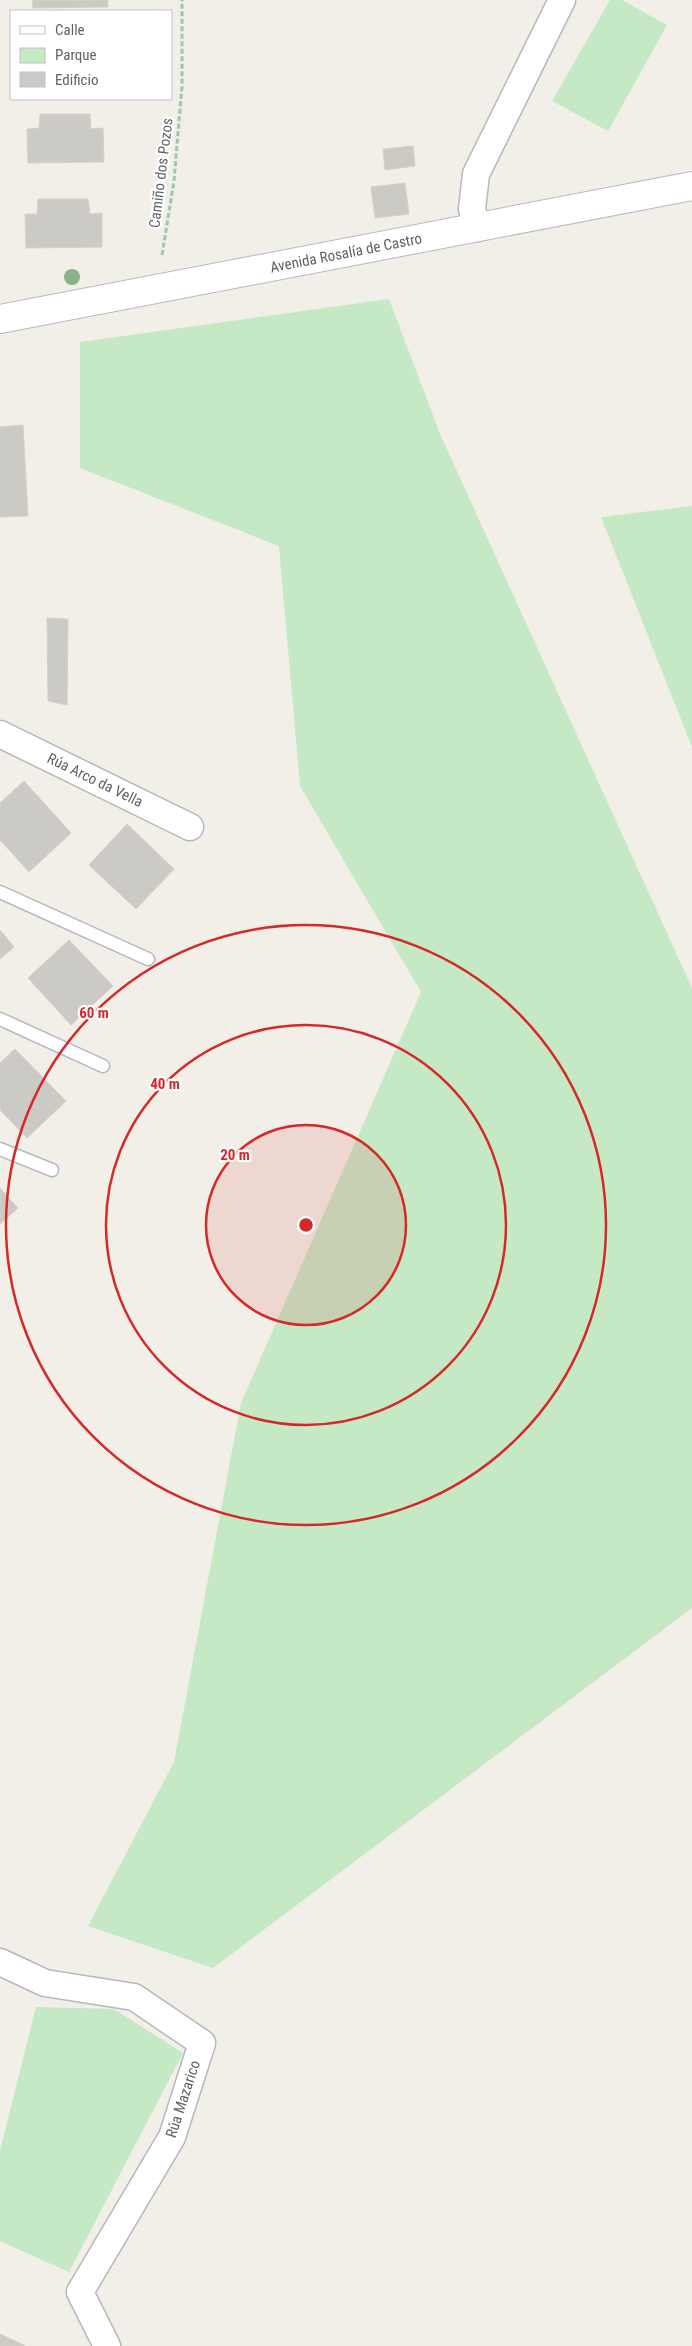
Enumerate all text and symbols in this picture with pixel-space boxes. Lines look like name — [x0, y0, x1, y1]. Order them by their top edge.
legend — [10, 10, 172, 100]
text: Calle — [55, 21, 85, 39]
text: Parque — [55, 46, 97, 64]
text: Edificio — [55, 71, 98, 89]
street label: Camiño dos Pozos — [145, 117, 177, 229]
street label: Avenida Rosalía de Castro — [269, 229, 423, 277]
street label: Rúa Arco da Vella — [44, 749, 146, 811]
text: 60 m — [79, 1004, 109, 1022]
text: 40 m — [150, 1075, 180, 1093]
text: 20 m — [220, 1146, 250, 1164]
centre of rings — [297, 1216, 315, 1234]
street label: Rúa Mazarico — [162, 2058, 204, 2140]

